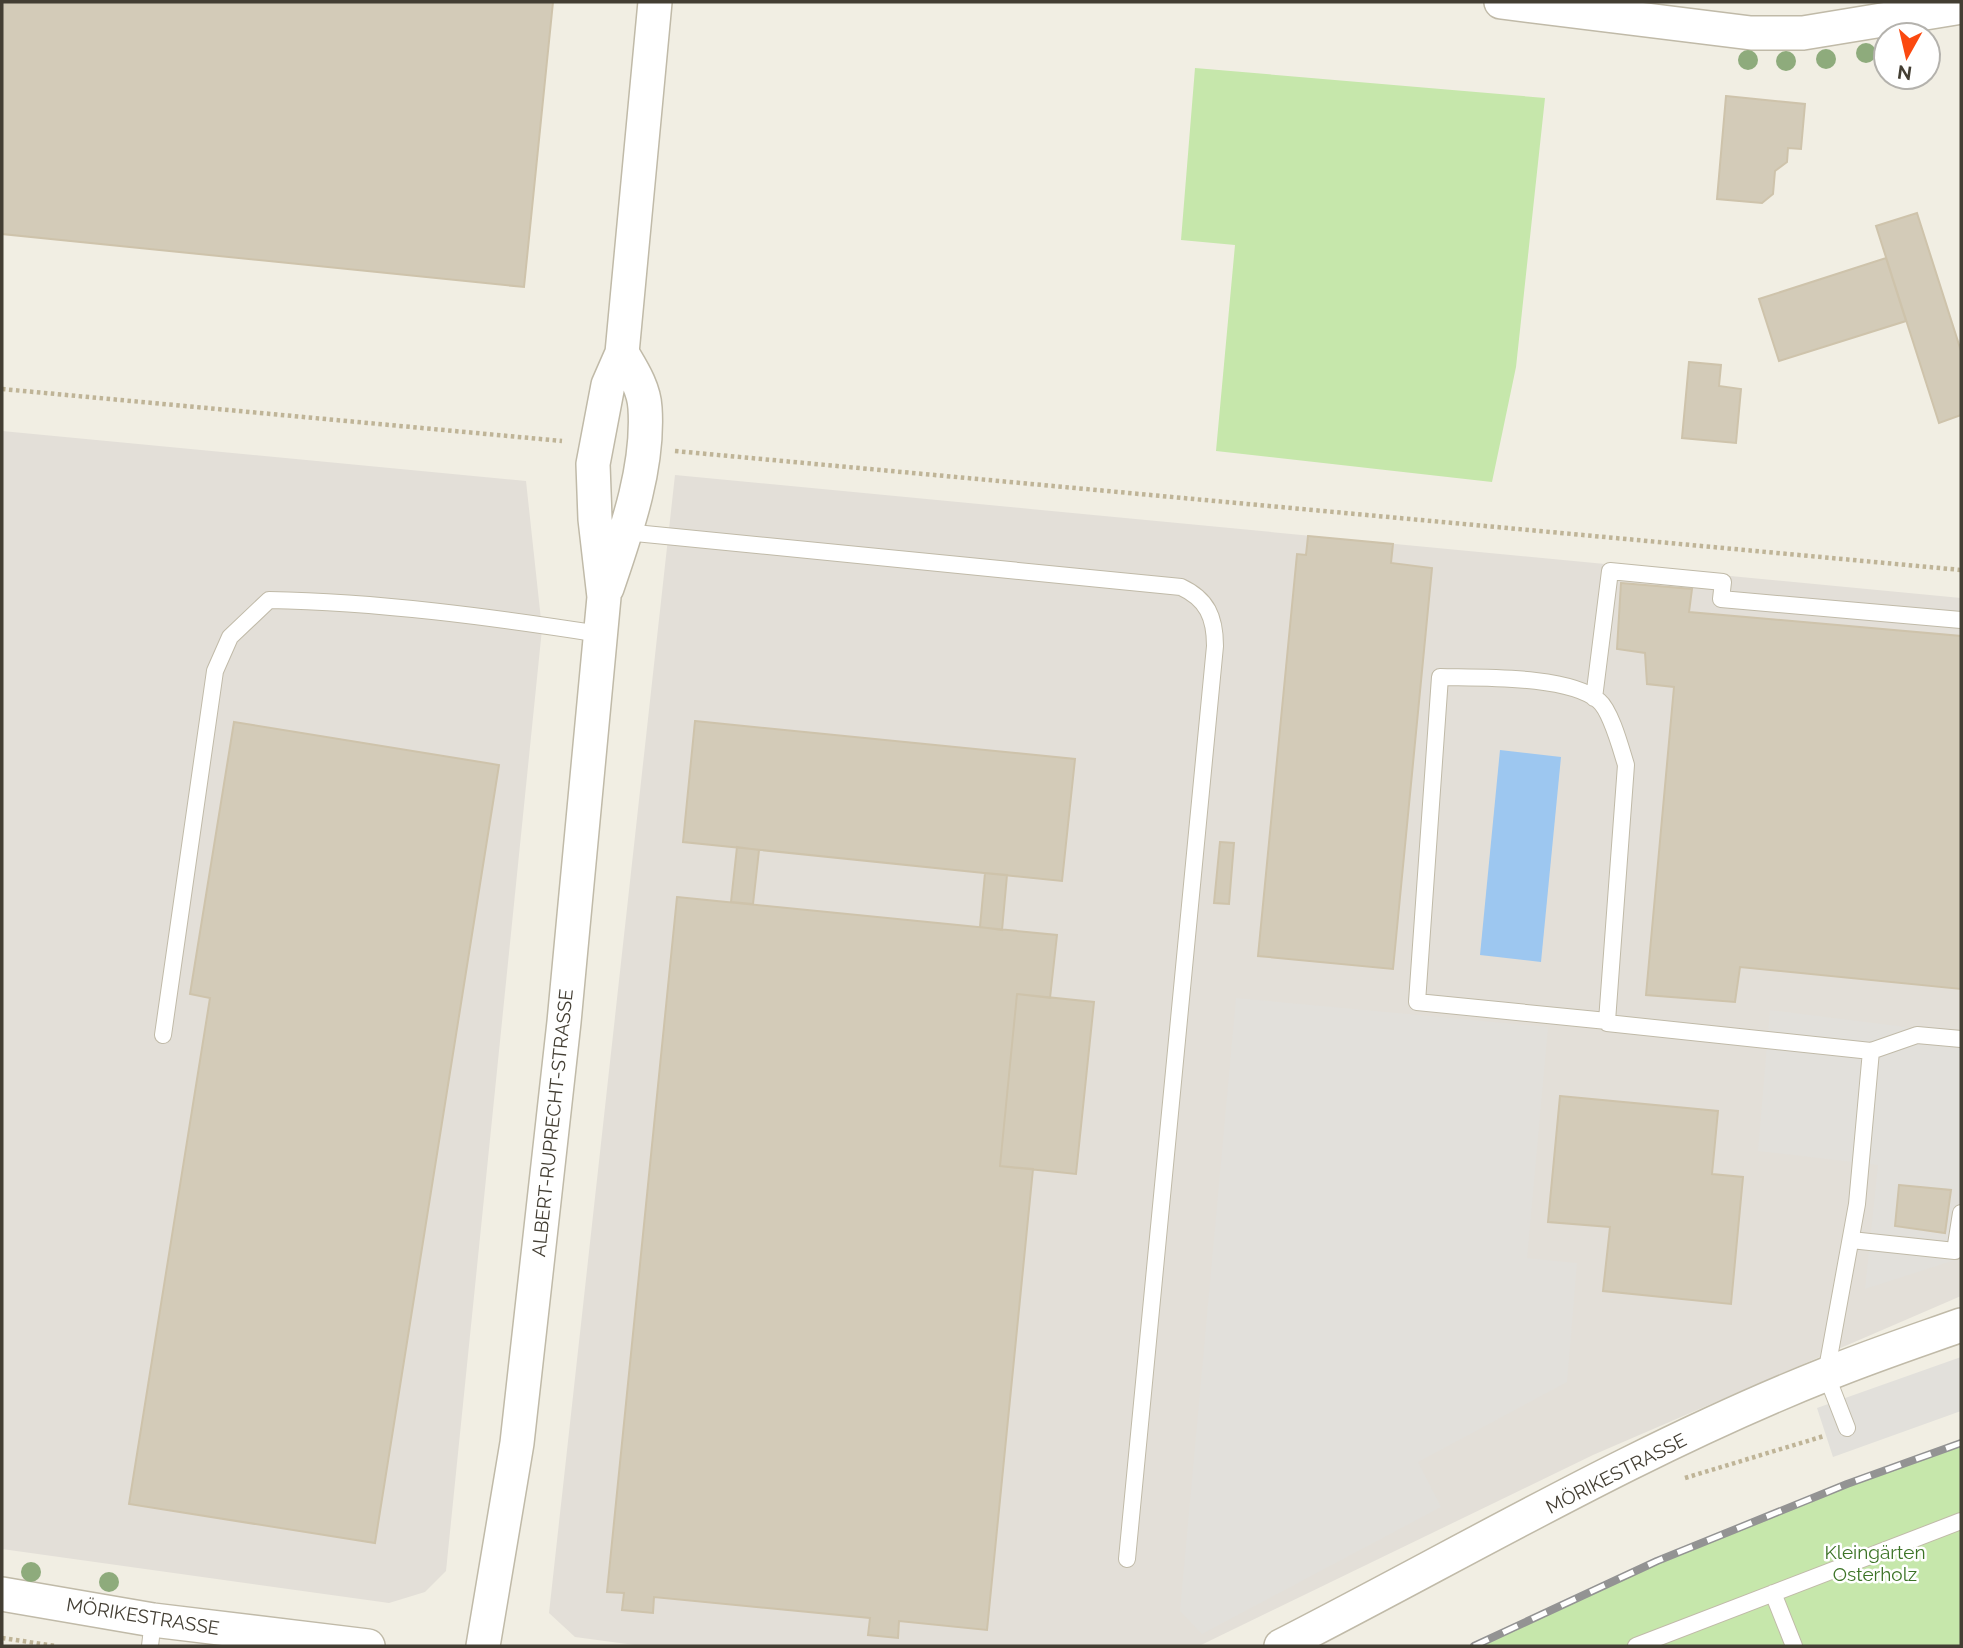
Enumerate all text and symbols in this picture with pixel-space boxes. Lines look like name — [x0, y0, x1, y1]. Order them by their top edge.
north arrow — [1872, 21, 1942, 91]
text: N — [1896, 61, 1913, 85]
street label: ALBERT-RUPRECHT-STRASSE — [527, 988, 577, 1258]
street label: MÖRIKESTRASSE — [1542, 1428, 1690, 1518]
park label: Kleingärten Osterholz — [1825, 1541, 1925, 1585]
street label: MÖRIKESTRASSE — [65, 1593, 221, 1639]

